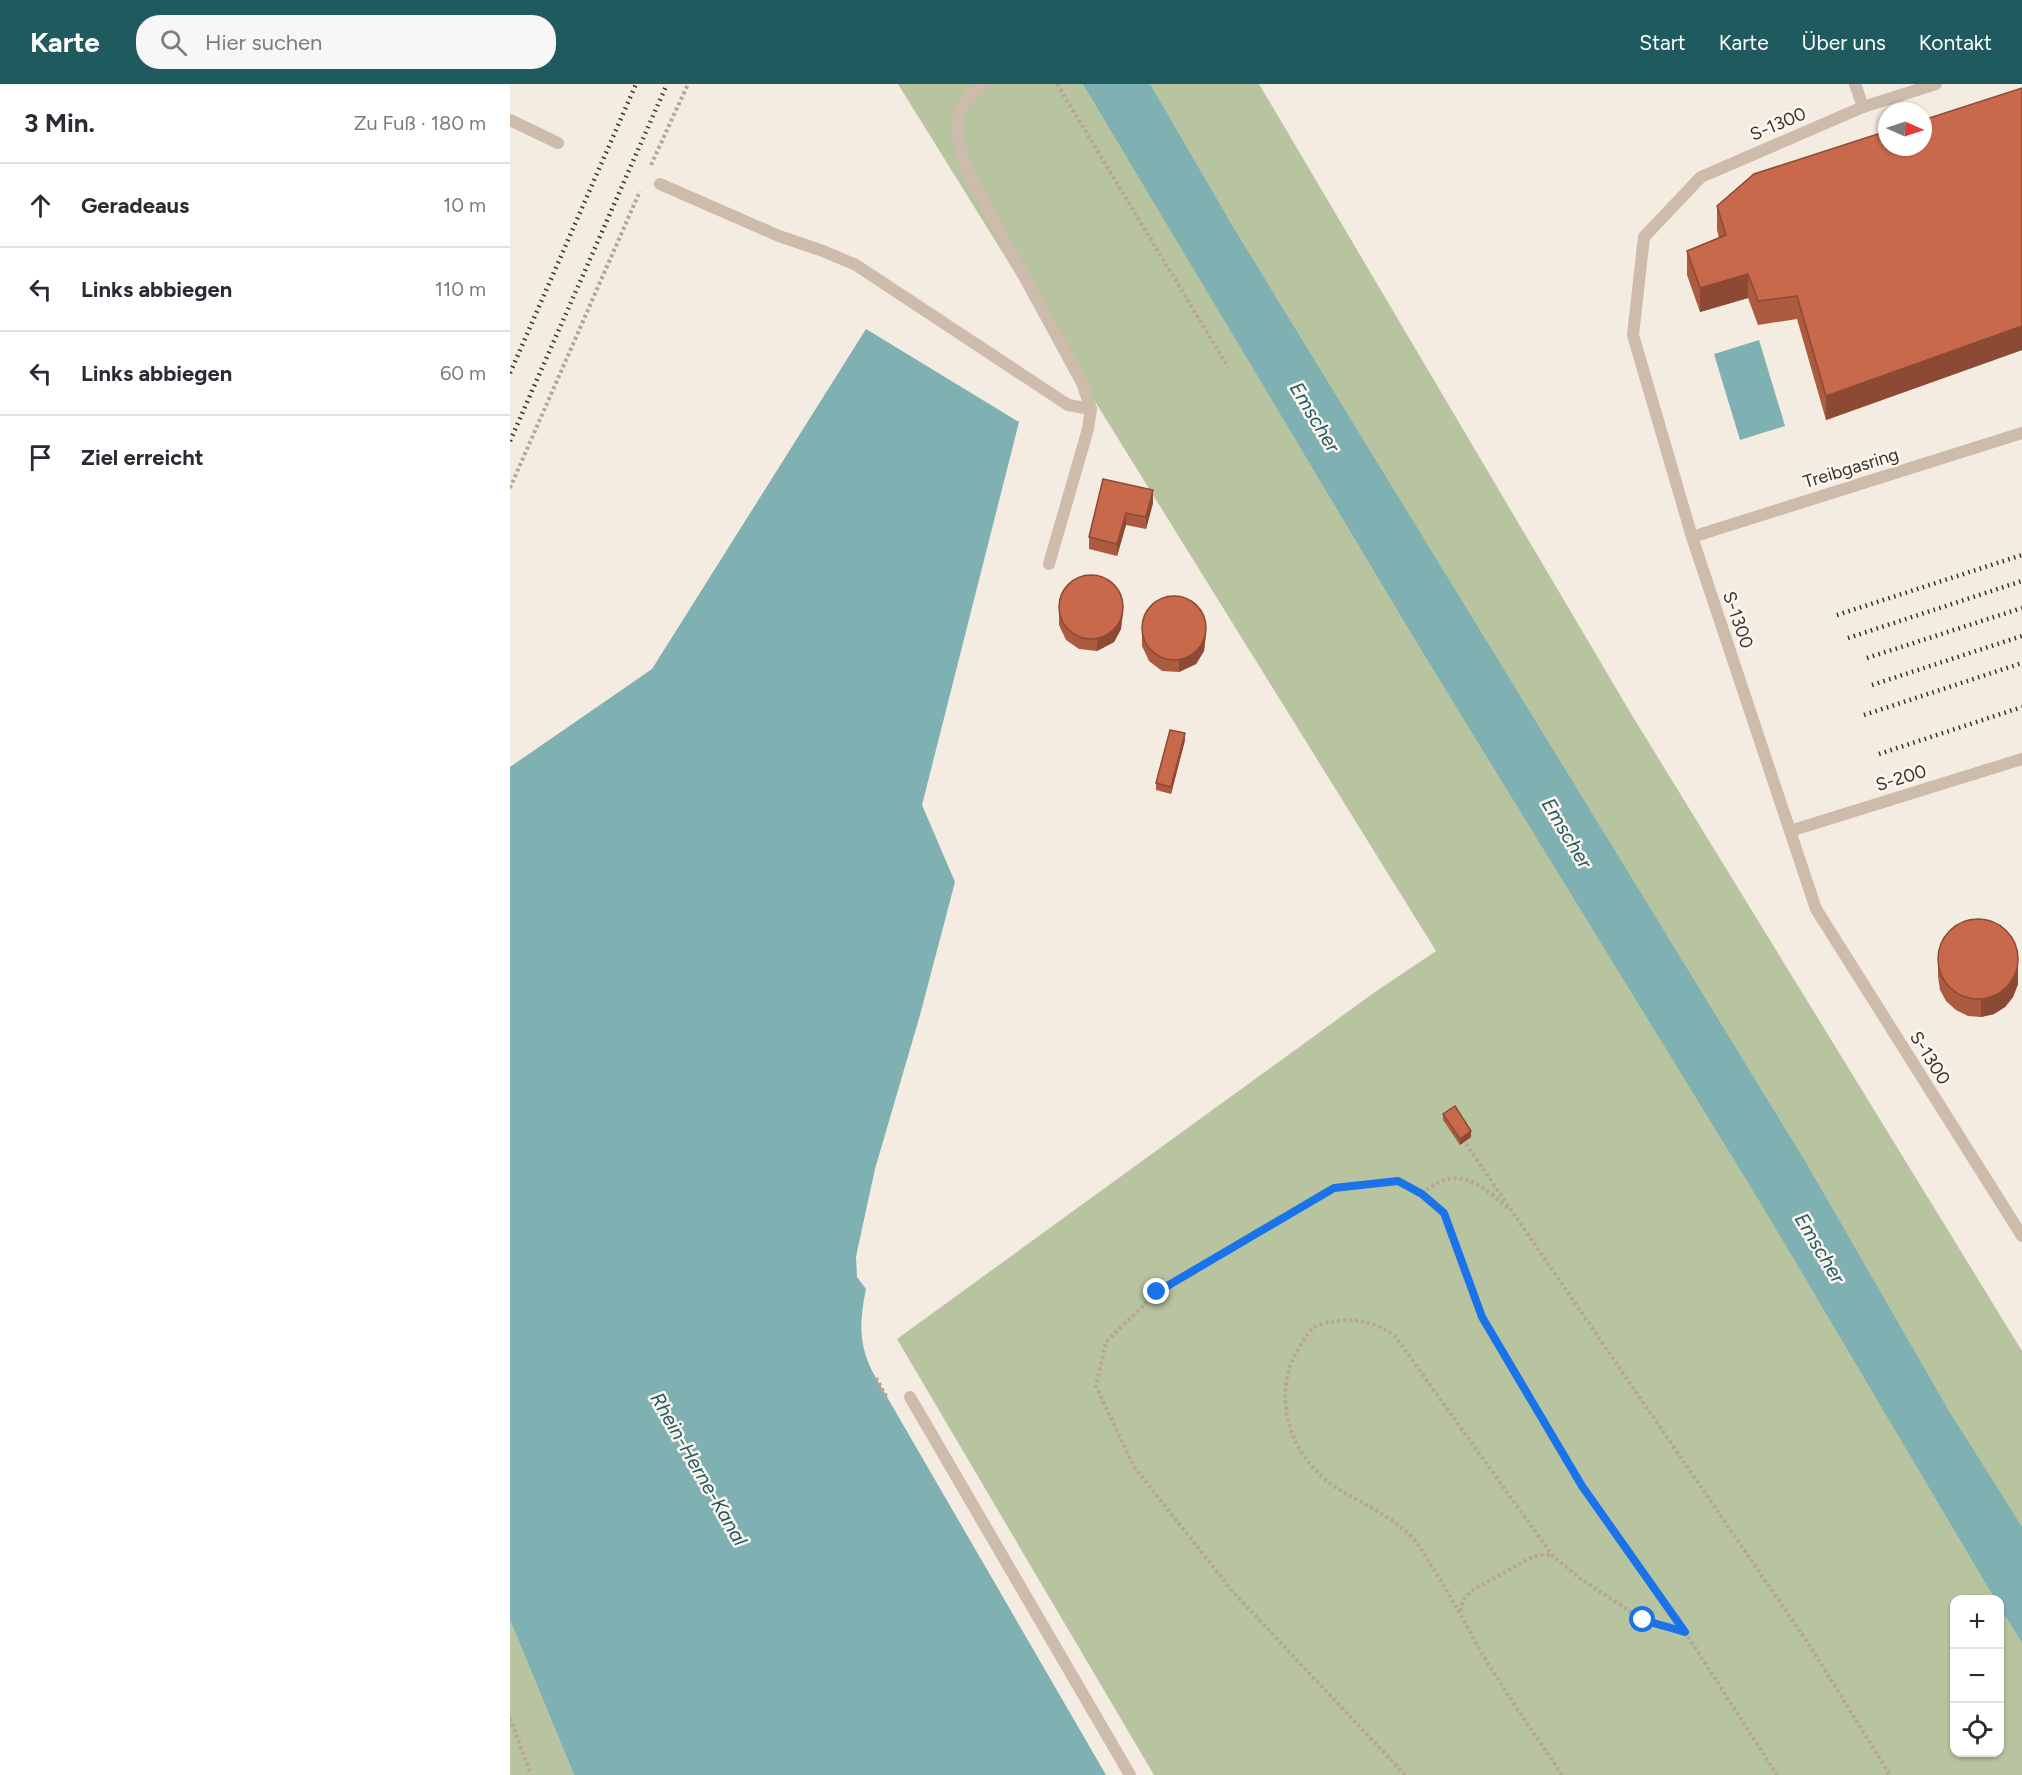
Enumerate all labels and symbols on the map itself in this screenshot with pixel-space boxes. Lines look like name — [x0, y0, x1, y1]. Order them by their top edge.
street label: S-1300 — [1747, 102, 1809, 146]
north arrow — [1878, 102, 1932, 156]
water label: Emscher — [1285, 377, 1346, 458]
street label: Treibgasring — [1801, 443, 1901, 493]
street label: S-1300 — [1718, 589, 1758, 651]
street label: S-200 — [1873, 760, 1929, 796]
water label: Emscher — [1537, 793, 1598, 874]
street label: S-1300 — [1905, 1027, 1955, 1089]
water label: Emscher — [1790, 1208, 1851, 1289]
route end — [1143, 1278, 1169, 1304]
water label: Rhein-Herne-Kanal — [645, 1388, 753, 1550]
route start — [1629, 1606, 1655, 1632]

